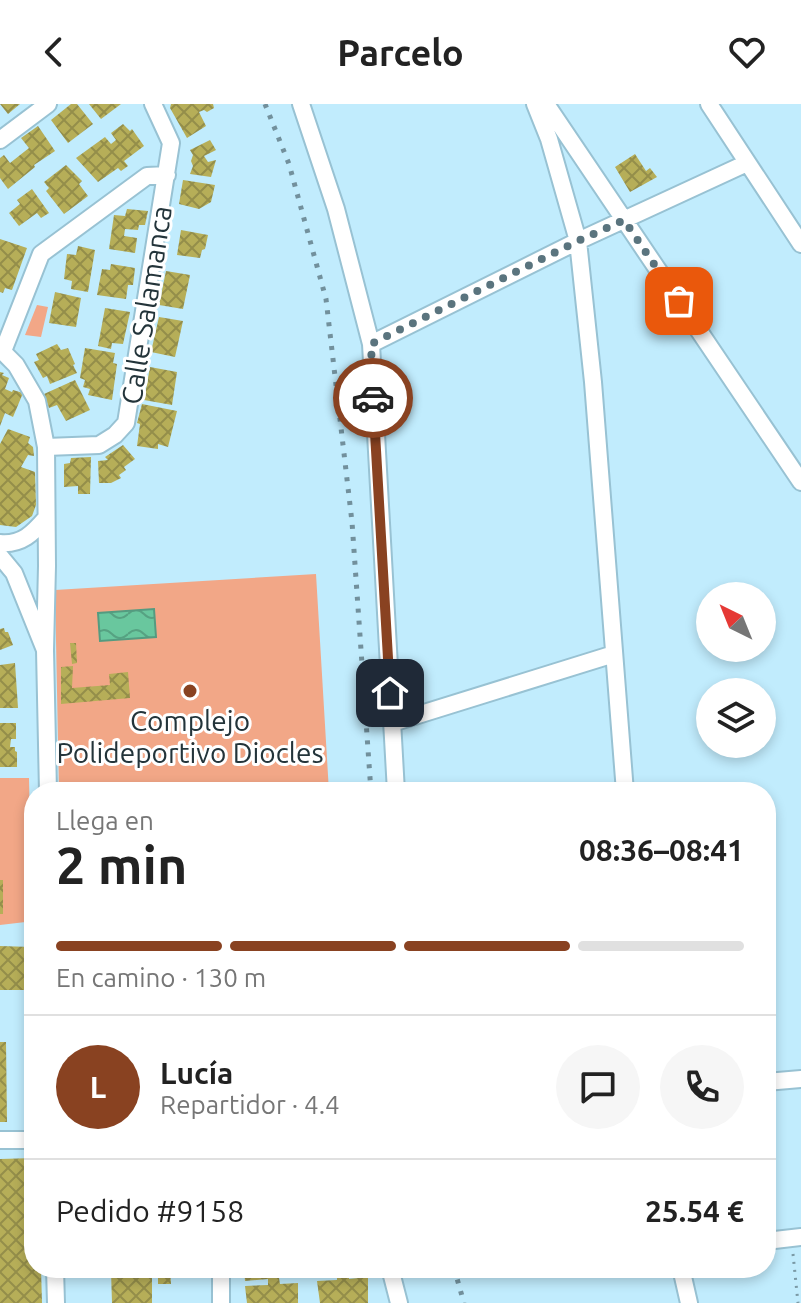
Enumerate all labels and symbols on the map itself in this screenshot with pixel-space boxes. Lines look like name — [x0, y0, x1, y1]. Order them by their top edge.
street label: Calle Salamanca — [115, 203, 177, 407]
pin — [645, 267, 713, 335]
courier — [333, 358, 413, 438]
north arrow — [696, 582, 776, 662]
pin — [356, 659, 424, 727]
marker: Complejo Polideportivo Diocles — [181, 682, 199, 700]
place label: Complejo Polideportivo Diocles — [56, 705, 324, 768]

